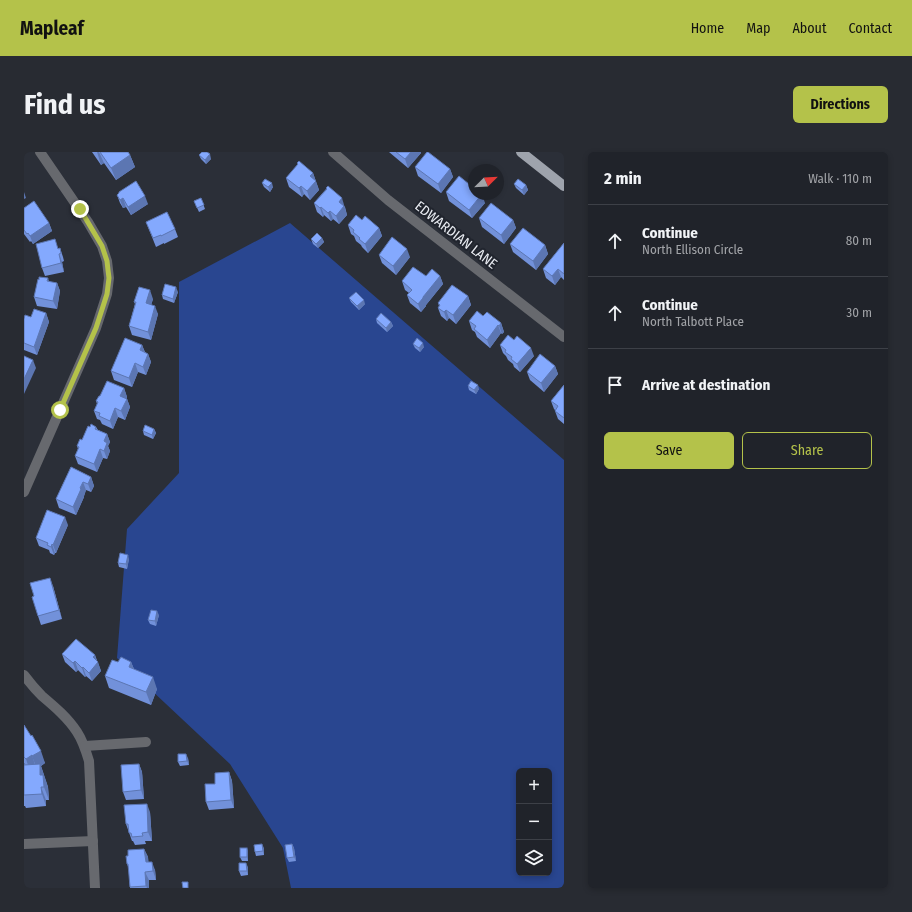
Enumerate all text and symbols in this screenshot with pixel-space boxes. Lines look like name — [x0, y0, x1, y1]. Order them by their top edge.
text: Mapleaf — [20, 17, 84, 40]
text: Home — [691, 20, 724, 37]
text: Map — [746, 20, 770, 37]
text: About — [792, 20, 827, 37]
text: Contact — [849, 20, 892, 37]
button: Directions — [793, 86, 888, 123]
text: Find us — [24, 88, 106, 121]
north arrow — [468, 164, 504, 200]
text: 2 min — [604, 168, 642, 189]
text: Walk · 110 m — [808, 171, 872, 186]
street label: EDWARDIAN LANE — [411, 198, 501, 273]
route end — [71, 200, 89, 218]
text: Continue — [642, 224, 698, 242]
icon: ahead — [604, 230, 626, 252]
text: 80 m — [846, 233, 872, 248]
text: North Ellison Circle — [642, 242, 743, 257]
text: Continue — [642, 296, 698, 314]
icon: ahead — [604, 302, 626, 324]
text: 30 m — [846, 305, 872, 320]
text: North Talbott Place — [642, 314, 744, 329]
icon: arrive — [604, 374, 626, 396]
text: Arrive at destination — [642, 376, 770, 394]
route start — [51, 401, 69, 419]
button: Save — [604, 432, 734, 469]
button: Share — [742, 432, 872, 469]
map controls — [516, 768, 552, 876]
button: + — [516, 768, 552, 804]
button: − — [516, 804, 552, 840]
button: layers — [516, 840, 552, 876]

